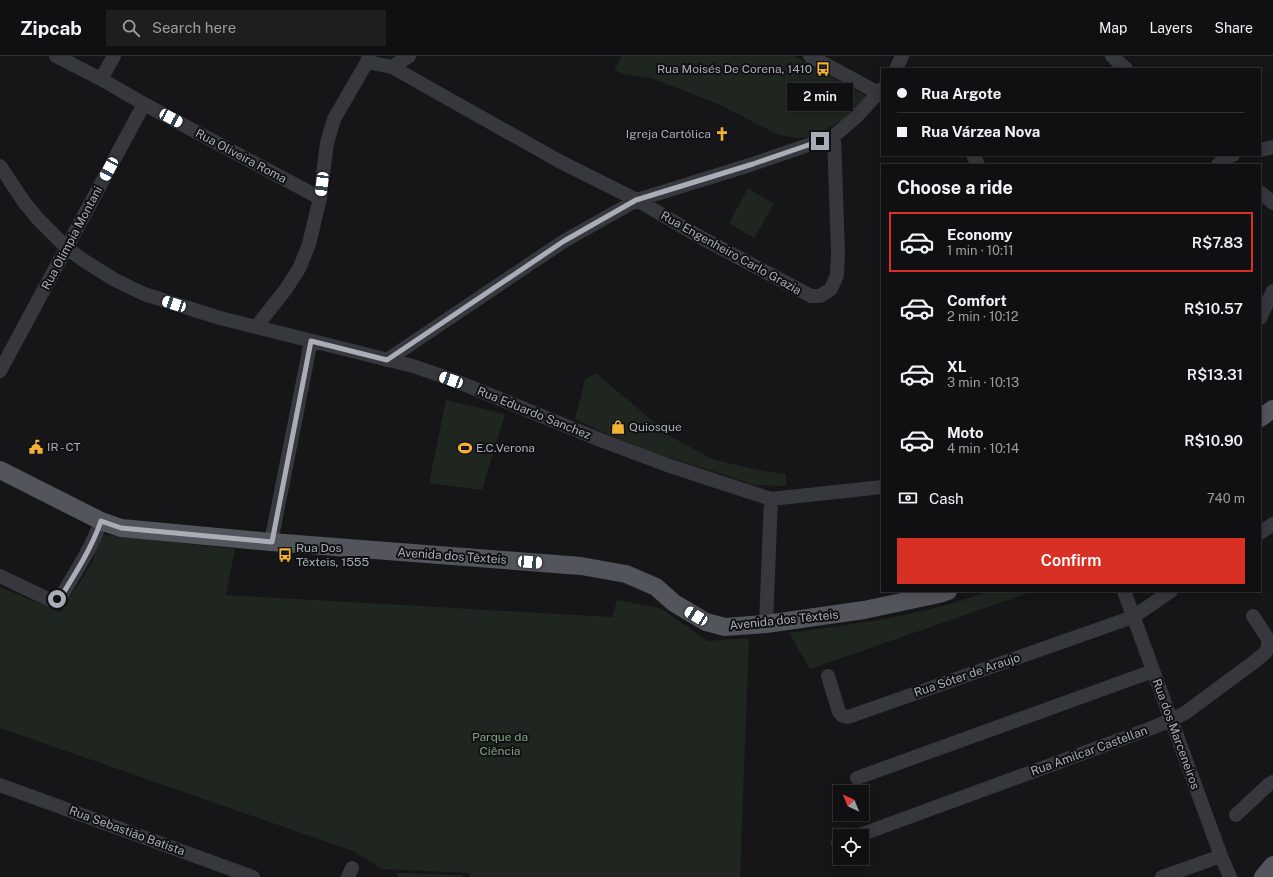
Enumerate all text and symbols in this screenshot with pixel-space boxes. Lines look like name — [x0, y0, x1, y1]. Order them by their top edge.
search box — [106, 10, 386, 46]
text: Zipcab — [20, 17, 82, 39]
icon: search — [120, 17, 142, 39]
text: Search here — [152, 19, 236, 36]
text: Map — [1099, 20, 1127, 36]
text: Layers — [1149, 20, 1193, 36]
text: Share — [1215, 20, 1253, 36]
bus stop icon: Rua Moisés De Corena, 1410 — [815, 61, 831, 77]
place label: Rua Moisés De Corena, 1410 — [657, 62, 812, 76]
callout: 2 min — [787, 83, 853, 111]
text: Rua Argote — [921, 85, 1001, 102]
text: 2 min — [803, 89, 837, 104]
car — [158, 107, 184, 129]
text: Rua Várzea Nova — [921, 123, 1040, 140]
street label: Rua Oliveira Roma — [193, 126, 289, 186]
church icon: Igreja Cartólica — [714, 126, 730, 142]
place label: Igreja Cartólica — [626, 127, 711, 141]
route end — [811, 132, 829, 150]
car — [98, 156, 120, 182]
car — [315, 171, 329, 197]
text: Choose a ride — [897, 177, 1013, 198]
street label: Rua Olimpia Montani — [39, 184, 105, 292]
street label: Rua Engenheiro Carlo Grazia — [658, 208, 804, 298]
icon: car — [899, 224, 935, 260]
text: Economy — [947, 226, 1012, 243]
text: R$7.83 — [1192, 234, 1243, 251]
text: 1 min · 10:11 — [947, 243, 1013, 258]
icon: car — [899, 290, 935, 326]
text: Comfort — [947, 292, 1007, 309]
car — [161, 295, 187, 313]
text: R$10.57 — [1184, 300, 1243, 317]
text: 2 min · 10:12 — [947, 309, 1018, 324]
icon: car — [899, 356, 935, 392]
text: XL — [947, 358, 966, 375]
text: R$13.31 — [1187, 366, 1243, 383]
car — [438, 370, 464, 390]
text: 3 min · 10:13 — [947, 375, 1019, 390]
street label: Rua Eduardo Sanchez — [475, 384, 593, 442]
shop icon: Quiosque — [610, 419, 626, 435]
place label: Quiosque — [629, 420, 682, 434]
icon: car — [899, 422, 935, 458]
text: Moto — [947, 424, 984, 441]
text: R$10.90 — [1184, 432, 1243, 449]
public building icon: IR - CT — [28, 439, 44, 455]
place label: IR - CT — [47, 440, 81, 454]
sports icon: E.C.Verona — [457, 440, 473, 456]
place label: E.C.Verona — [476, 441, 535, 455]
text: 4 min · 10:14 — [947, 441, 1019, 456]
icon: cash — [897, 487, 919, 509]
text: Cash — [929, 490, 964, 507]
text: 740 m — [1207, 491, 1245, 506]
button: Confirm — [897, 538, 1245, 584]
place label: Rua Dos Têxteis, 1555 — [296, 541, 370, 569]
street label: Avenida dos Têxteis — [397, 545, 507, 567]
bus stop icon: Rua Dos Têxteis, 1555 — [277, 547, 293, 563]
car — [518, 555, 542, 569]
route start — [48, 590, 66, 608]
car — [683, 605, 709, 627]
street label: Avenida dos Têxteis — [729, 607, 839, 633]
street label: Rua Sóter de Araujo — [912, 650, 1022, 700]
street label: Rua dos Marceneiros — [1149, 677, 1203, 791]
street label: Rua Amilcar Castellan — [1029, 723, 1149, 779]
park label: Parque da Ciência — [472, 730, 528, 758]
north arrow — [833, 785, 869, 821]
map controls — [833, 785, 869, 865]
street label: Rua Sebastião Batista — [67, 804, 187, 858]
button: locate — [833, 829, 869, 865]

